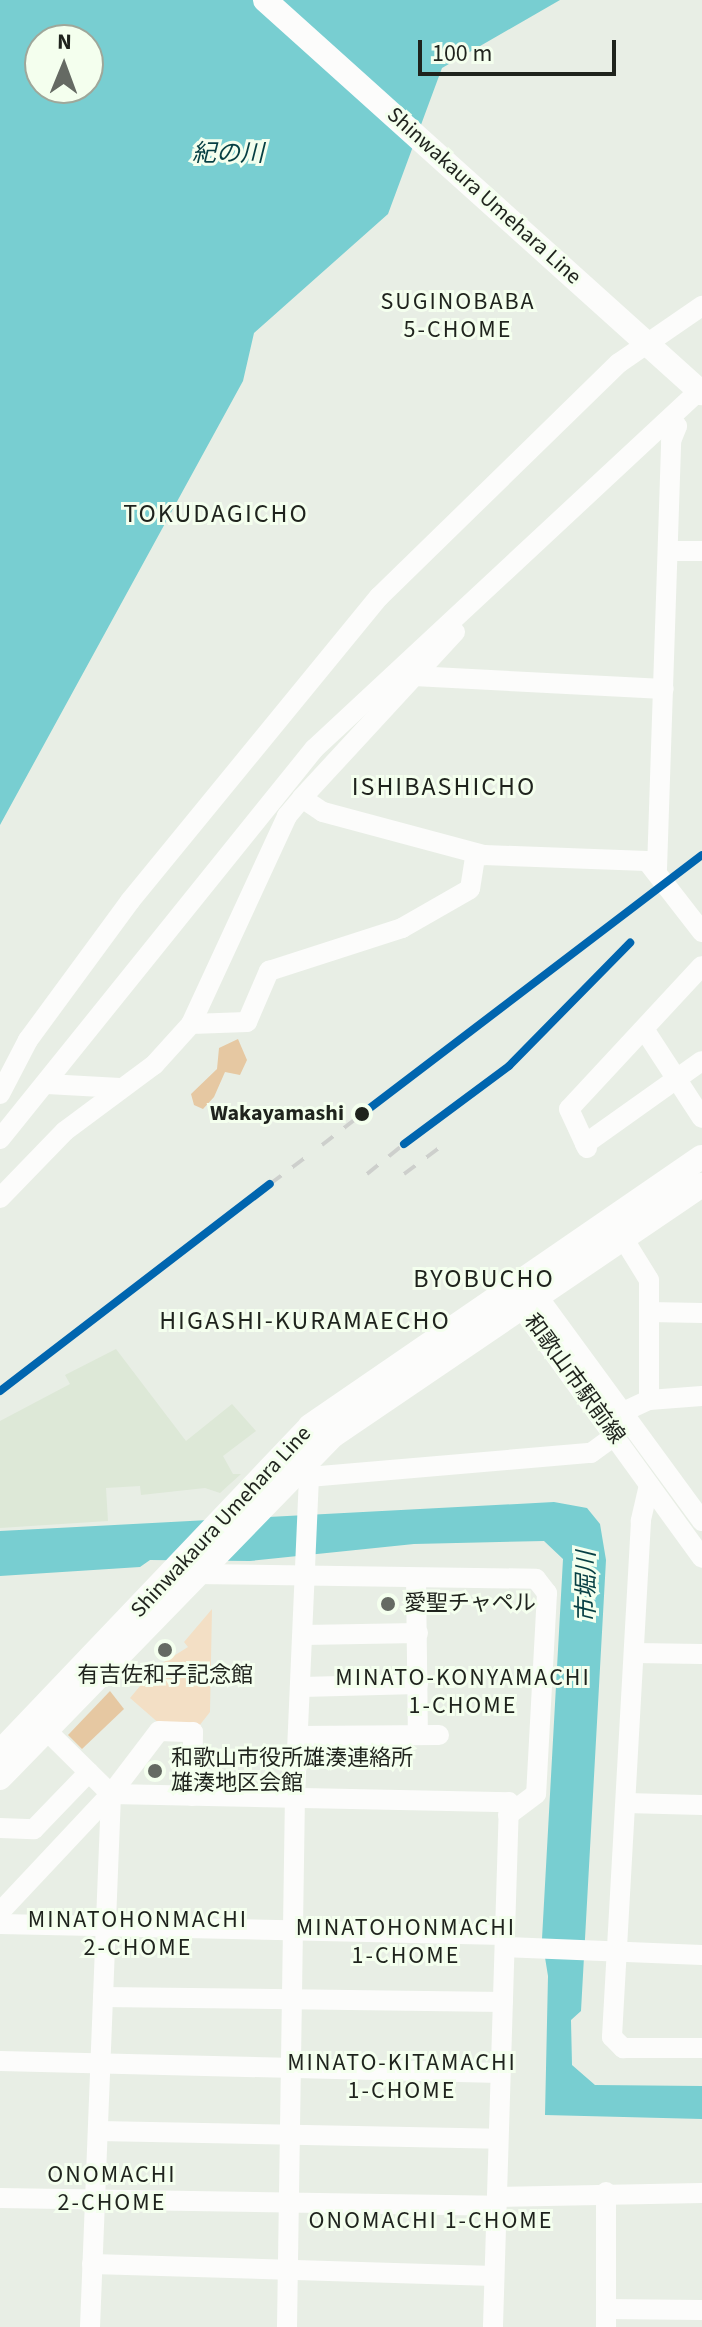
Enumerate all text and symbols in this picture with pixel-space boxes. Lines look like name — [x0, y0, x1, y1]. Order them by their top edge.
north arrow — [24, 24, 104, 104]
scale bar — [422, 24, 620, 74]
text: N — [57, 26, 72, 58]
text: 100 m — [432, 36, 492, 71]
street label: Shinwakaura Umehara Line — [381, 102, 587, 290]
water label: 紀の川 — [192, 140, 264, 168]
district label: SUGINOBABA 5-CHOME — [380, 288, 536, 344]
district label: TOKUDAGICHO — [123, 498, 309, 530]
district label: ISHIBASHICHO — [352, 771, 536, 803]
place label: Wakayamashi — [210, 1101, 344, 1127]
marker: Wakayamashi — [351, 1103, 373, 1125]
district label: BYOBUCHO — [413, 1263, 555, 1295]
district label: HIGASHI-KURAMAECHO — [159, 1305, 451, 1337]
street label: 和歌山市駅前線 — [518, 1309, 630, 1449]
street label: Shinwakaura Umehara Line — [125, 1421, 317, 1623]
water label: 市堀川 — [573, 1551, 601, 1623]
place label: 愛聖チャペル — [404, 1591, 536, 1617]
marker: 愛聖チャペル — [379, 1595, 397, 1613]
marker: 有吉佐和子記念館 — [156, 1641, 174, 1659]
place label: 有吉佐和子記念館 — [77, 1663, 253, 1689]
district label: MINATO-KONYAMACHI 1-CHOME — [335, 1664, 591, 1720]
place label: 和歌山市役所雄湊連絡所 雄湊地区会館 — [171, 1745, 413, 1796]
marker: 和歌山市役所雄湊連絡所 雄湊地区会館 — [146, 1762, 164, 1780]
district label: MINATOHONMACHI 2-CHOME — [28, 1906, 248, 1962]
district label: MINATOHONMACHI 1-CHOME — [296, 1914, 516, 1970]
district label: MINATO-KITAMACHI 1-CHOME — [287, 2049, 517, 2105]
district label: ONOMACHI 2-CHOME — [47, 2161, 177, 2217]
district label: ONOMACHI 1-CHOME — [309, 2207, 553, 2235]

